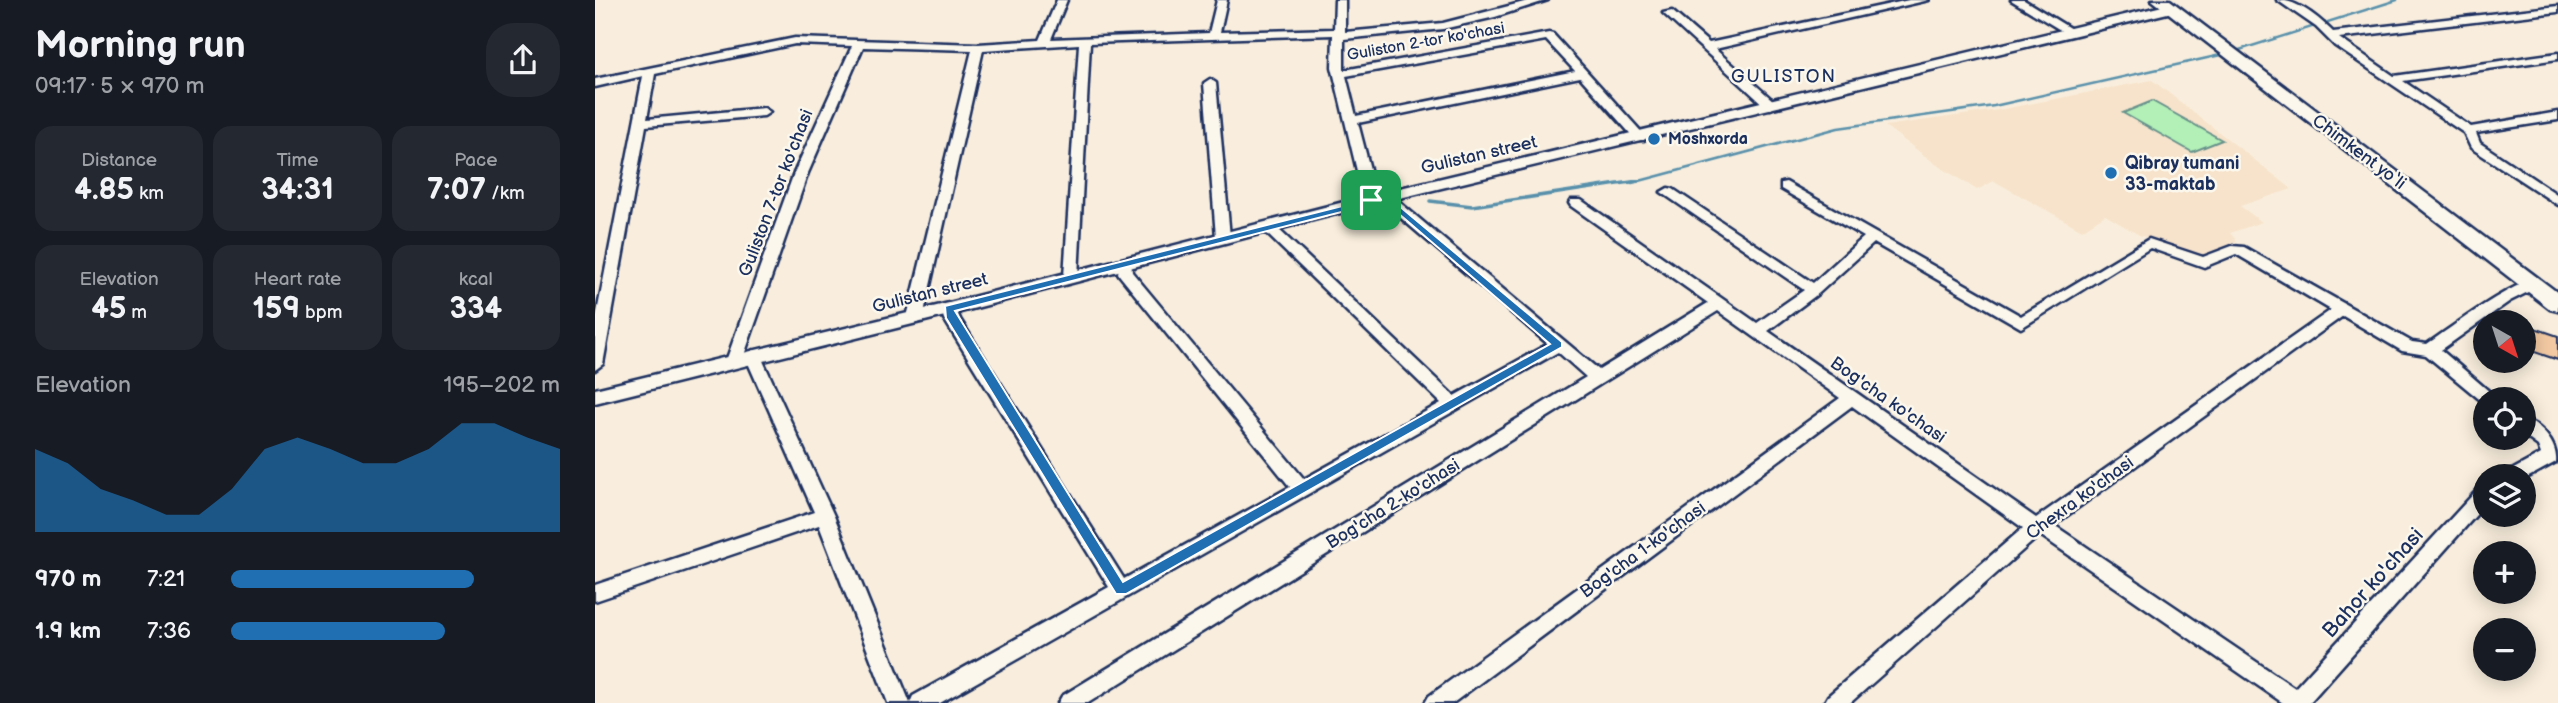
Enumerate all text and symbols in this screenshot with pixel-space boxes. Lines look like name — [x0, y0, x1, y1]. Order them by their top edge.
street label: Guliston 2-tor ko'chasi — [1346, 19, 1506, 65]
text: Morning run — [35, 23, 246, 68]
button: share — [486, 23, 560, 97]
district label: GULISTON — [1731, 66, 1837, 87]
text: 09:17 · 5 × 970 m — [35, 72, 205, 100]
street label: Guliston 7-tor ko'chasi — [734, 106, 818, 280]
street label: Chimkent yo‘li — [2308, 110, 2410, 194]
place label: Moshxorda — [1668, 130, 1748, 149]
street label: Gulistan street — [1419, 131, 1539, 179]
marker: Moshxorda — [1646, 131, 1662, 147]
text: Distance — [81, 149, 157, 172]
text: Time — [276, 149, 319, 172]
text: Pace — [454, 149, 497, 172]
place label: Qibray tumani 33-maktab — [2125, 153, 2240, 195]
marker: Qibray tumani 33-maktab — [2103, 165, 2119, 181]
pin — [1341, 170, 1401, 230]
text: 4.85 — [74, 172, 134, 208]
text: 34:31 — [261, 172, 334, 208]
text: 7:07 — [427, 172, 486, 208]
icon: arrive — [1352, 181, 1390, 219]
text: km — [134, 182, 164, 205]
text: /km — [486, 182, 525, 205]
text: Elevation — [80, 268, 159, 291]
text: Heart rate — [254, 268, 341, 291]
text: kcal — [459, 268, 493, 291]
street label: Gulistan street — [870, 268, 990, 317]
text: 45 — [91, 291, 126, 327]
text: 159 — [252, 291, 300, 327]
text: 334 — [449, 291, 502, 327]
text: m — [126, 301, 147, 324]
text: bpm — [300, 301, 343, 324]
north arrow — [2473, 310, 2536, 373]
map controls — [2473, 310, 2536, 681]
street label: Bog'cha ko'chasi — [1826, 352, 1950, 448]
text: Elevation — [35, 371, 131, 399]
text: 195–202 m — [444, 371, 560, 399]
button: locate — [2473, 387, 2536, 450]
street label: Chexra ko'chasi — [2022, 452, 2138, 544]
street label: Bog'cha 2-ko'chasi — [1322, 454, 1464, 554]
button: layers — [2473, 464, 2536, 527]
street label: Bog'cha 1-ko'chasi — [1576, 497, 1710, 603]
street label: Bahor ko'chasi — [2317, 523, 2429, 643]
button: + — [2473, 541, 2536, 604]
text: 970 m — [35, 565, 101, 593]
text: 7:21 — [147, 565, 185, 593]
text: 1.9 km — [35, 617, 101, 645]
text: 7:36 — [147, 617, 191, 645]
button: − — [2473, 618, 2536, 681]

